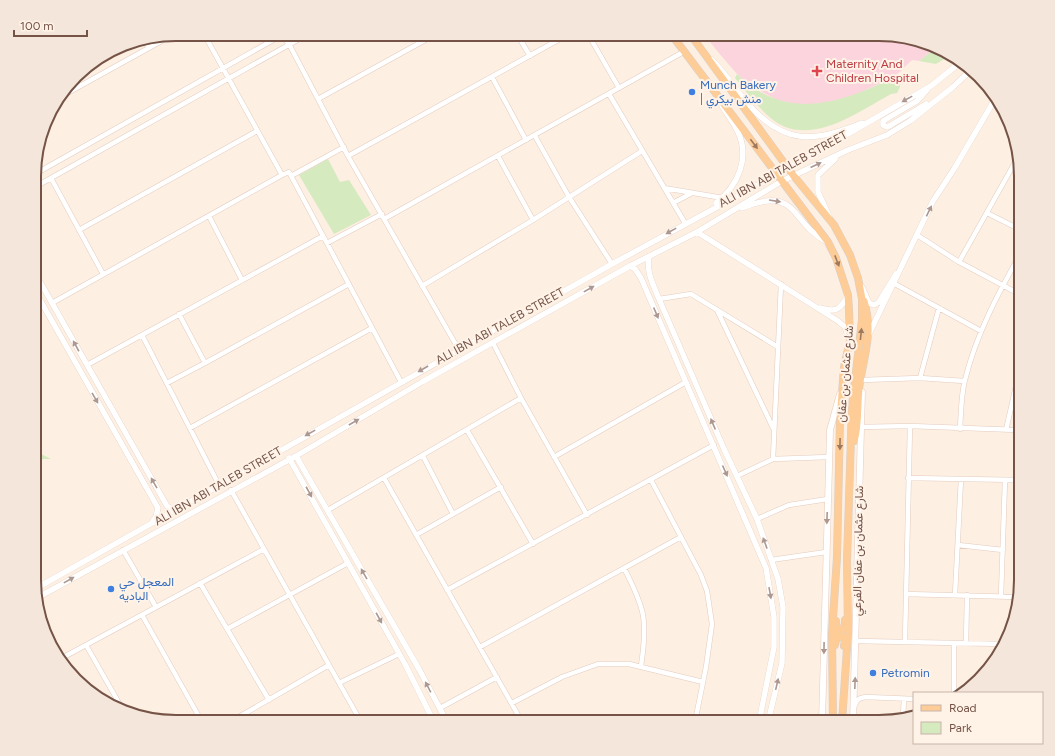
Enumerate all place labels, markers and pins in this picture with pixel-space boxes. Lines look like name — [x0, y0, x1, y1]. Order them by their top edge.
place label: Maternity And Children Hospital — [826, 57, 919, 85]
marker: Maternity And Children Hospital — [811, 65, 823, 77]
place label: Munch Bakery | منش بيكري — [700, 78, 776, 109]
marker: Munch Bakery | منش بيكري — [687, 87, 697, 97]
place label: المعجل حي الباديه — [119, 575, 174, 603]
marker: المعجل حي الباديه — [106, 584, 116, 594]
place label: Petromin — [881, 666, 930, 680]
marker: Petromin — [868, 668, 878, 678]

